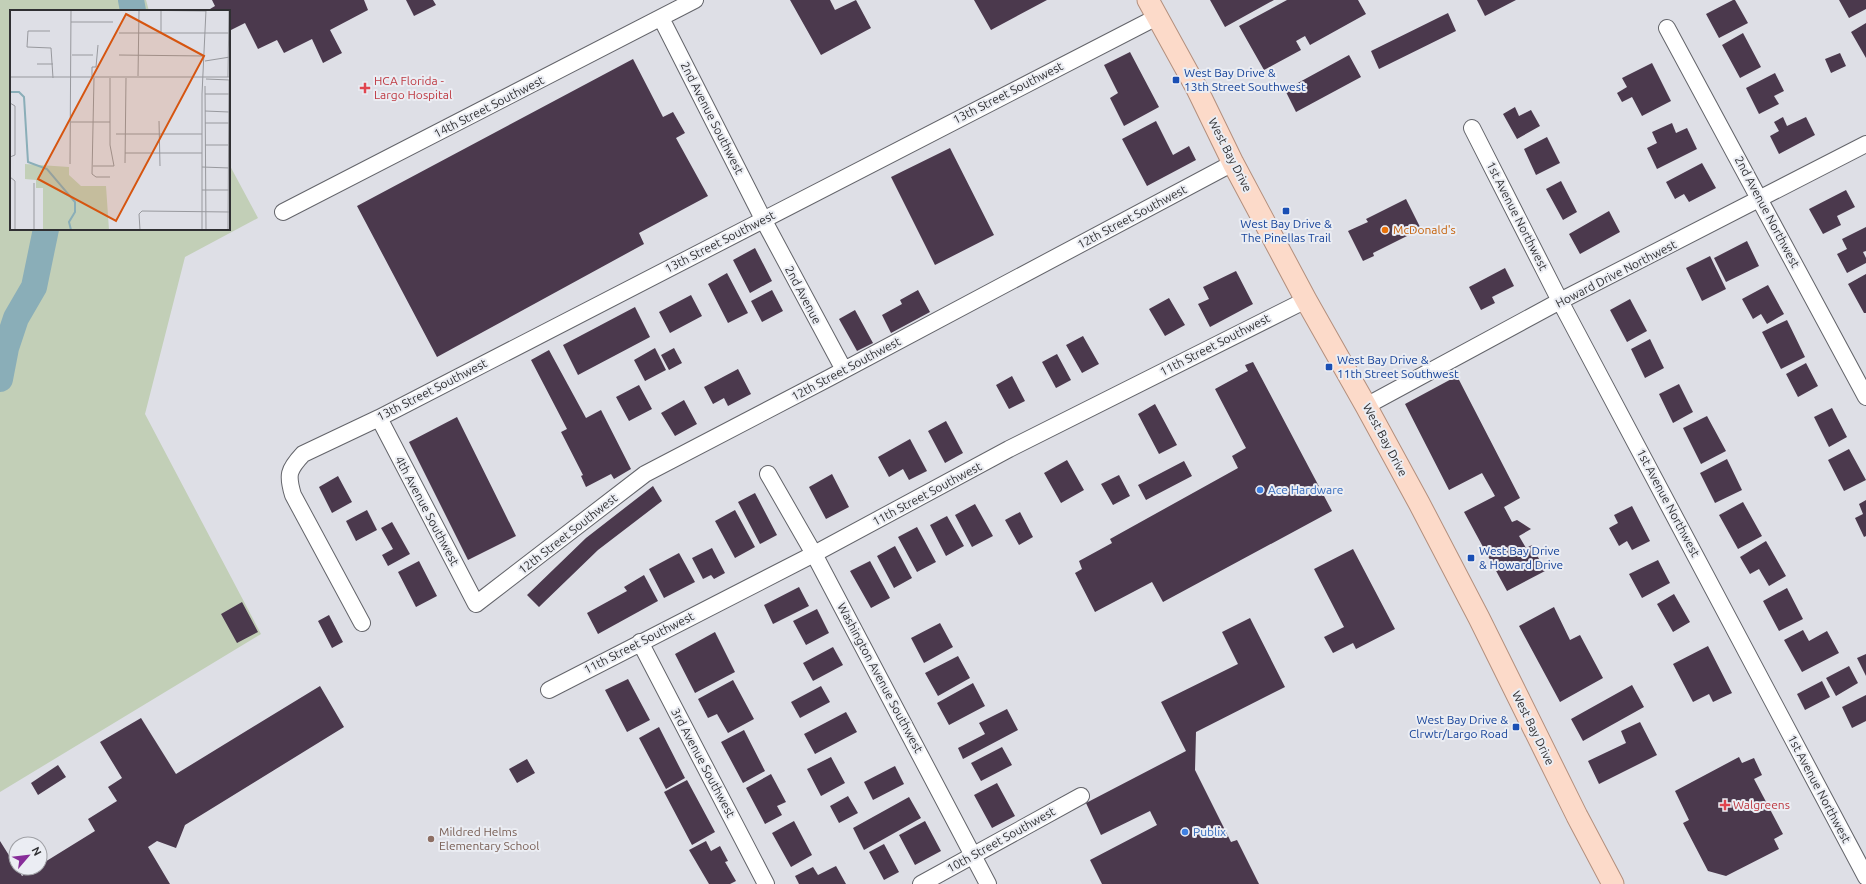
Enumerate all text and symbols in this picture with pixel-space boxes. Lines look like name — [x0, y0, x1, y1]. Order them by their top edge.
inset map — [10, 10, 230, 230]
street label: 13th Street Southwest — [951, 59, 1065, 126]
street label: 2nd Avenue Southwest — [678, 60, 747, 176]
place label: West Bay Drive & 13th Street Southwest — [1184, 66, 1306, 93]
street label: 14th Street Southwest — [432, 73, 546, 140]
place label: HCA Florida - Largo Hospital — [374, 74, 452, 101]
marker: West Bay Drive & 13th Street Southwest — [1171, 75, 1181, 85]
marker: HCA Florida - Largo Hospital — [359, 82, 371, 94]
street label: West Bay Drive — [1206, 116, 1255, 194]
street label: 2nd Avenue Northwest — [1733, 154, 1802, 270]
street label: 1st Avenue Northwest — [1484, 159, 1551, 273]
street label: 12th Street Southwest — [1075, 182, 1189, 251]
marker: West Bay Drive & The Pinellas Trail — [1281, 206, 1291, 216]
street label: 13th Street Southwest — [663, 208, 777, 275]
place label: West Bay Drive & The Pinellas Trail — [1240, 217, 1332, 244]
place label: McDonald's — [1393, 223, 1456, 236]
marker: McDonald's — [1380, 225, 1390, 235]
street label: Howard Drive Northwest — [1553, 237, 1679, 310]
street label: 2nd Avenue — [783, 264, 824, 326]
street label: 11th Street Southwest — [1158, 311, 1272, 378]
street label: 12th Street Southwest — [789, 334, 903, 403]
place label: West Bay Drive & 11th Street Southwest — [1337, 353, 1459, 380]
street label: 13th Street Southwest — [375, 356, 489, 423]
marker: West Bay Drive & 11th Street Southwest — [1324, 362, 1334, 372]
street label: West Bay Drive — [1361, 401, 1410, 479]
street label: 1st Avenue Northwest — [1634, 447, 1703, 559]
street label: 4th Avenue Southwest — [393, 454, 462, 568]
street label: 11th Street Southwest — [870, 459, 984, 528]
place label: Ace Hardware — [1268, 483, 1343, 496]
marker: Ace Hardware — [1255, 485, 1265, 495]
street label: 12th Street Southwest — [516, 491, 620, 576]
place label: West Bay Drive & Howard Drive — [1479, 544, 1563, 571]
marker: West Bay Drive & Howard Drive — [1466, 553, 1476, 563]
street label: Washington Avenue Southwest — [835, 601, 926, 755]
street label: 11th Street Southwest — [582, 609, 696, 676]
street label: West Bay Drive — [1510, 689, 1557, 767]
street label: 3rd Avenue Southwest — [669, 706, 738, 820]
place label: West Bay Drive & Clrwtr/Largo Road — [1409, 713, 1508, 740]
marker: West Bay Drive & Clrwtr/Largo Road — [1511, 722, 1521, 732]
street label: 1st Avenue Northwest — [1785, 733, 1854, 845]
place label: Walgreens — [1733, 798, 1790, 811]
marker: Walgreens — [1720, 800, 1730, 810]
street label: 10th Street Southwest — [944, 804, 1057, 875]
place label: Mildred Helms Elementary School — [439, 825, 539, 852]
place label: Publix — [1193, 825, 1226, 838]
marker: Publix — [1180, 827, 1190, 837]
marker: Mildred Helms Elementary School — [426, 834, 436, 844]
north arrow — [8, 836, 48, 876]
text: N — [30, 845, 44, 858]

